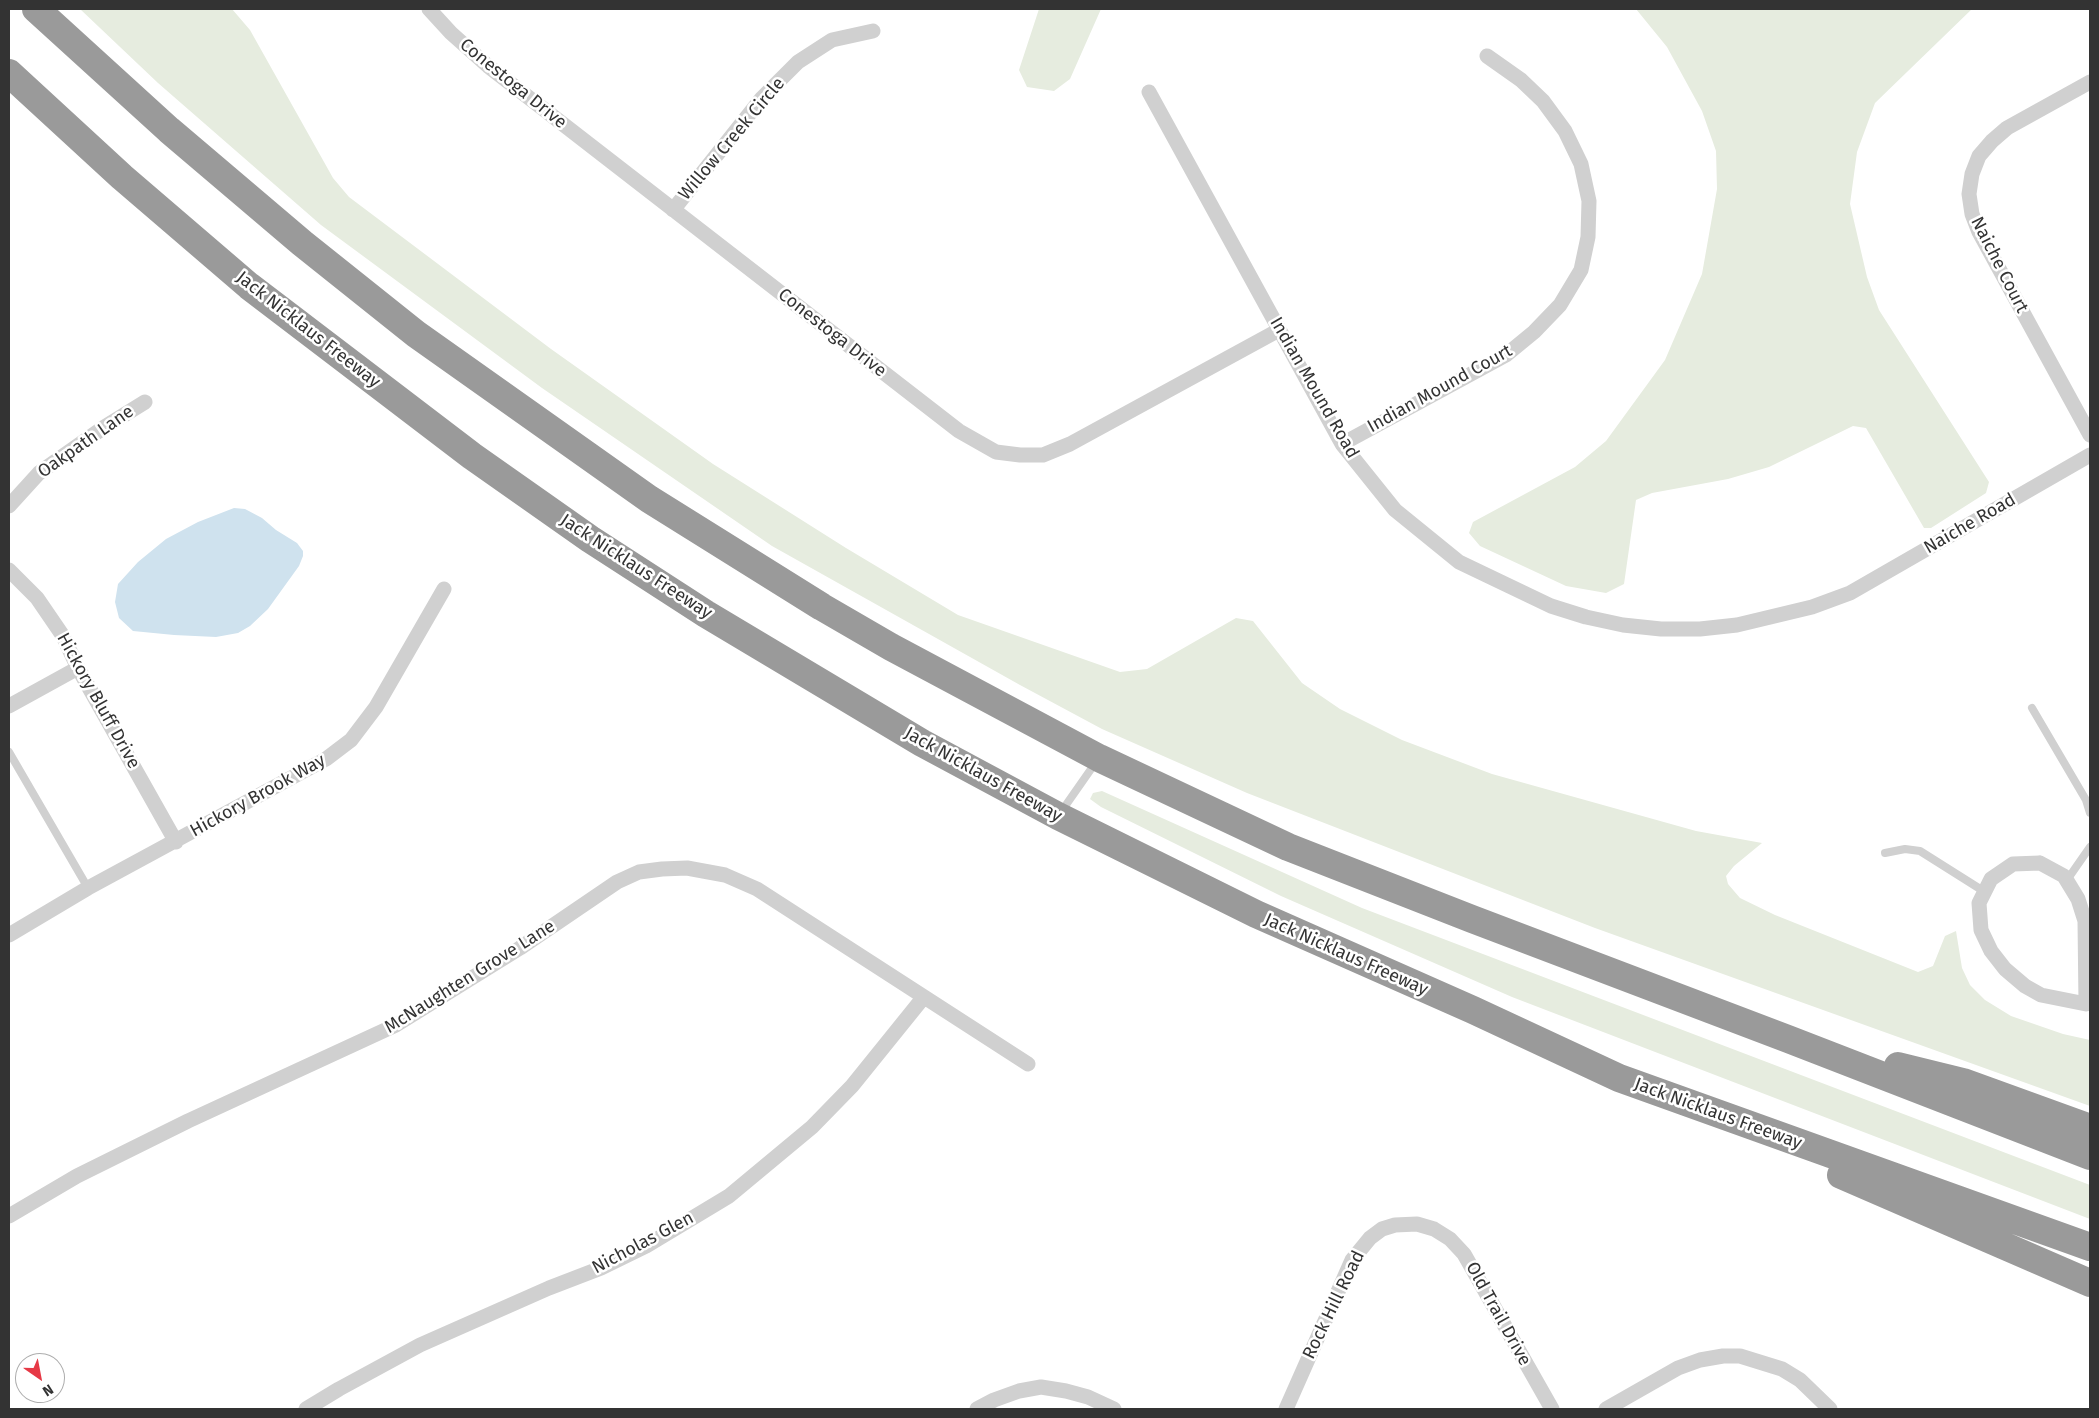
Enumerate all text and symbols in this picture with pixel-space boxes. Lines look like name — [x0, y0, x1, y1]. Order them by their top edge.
street label: Conestoga Drive — [455, 34, 571, 134]
street label: Willow Creek Circle — [674, 73, 790, 205]
street label: Naiche Court — [1966, 213, 2032, 317]
street label: Jack Nicklaus Freeway — [232, 267, 384, 393]
street label: Conestoga Drive — [774, 284, 890, 382]
street label: Indian Mound Road — [1265, 314, 1363, 462]
street label: Indian Mound Court — [1364, 340, 1516, 438]
street label: Oakpath Lane — [34, 401, 138, 483]
street label: Naiche Road — [1920, 489, 2020, 559]
street label: Jack Nicklaus Freeway — [556, 510, 716, 624]
street label: Hickory Bluff Drive — [52, 629, 144, 773]
street label: Jack Nicklaus Freeway — [900, 723, 1066, 827]
street label: Hickory Brook Way — [187, 750, 329, 842]
street label: Jack Nicklaus Freeway — [1261, 909, 1431, 1001]
street label: McNaughten Grove Lane — [381, 916, 559, 1038]
street label: Jack Nicklaus Freeway — [1631, 1074, 1805, 1154]
street label: Nicholas Glen — [589, 1207, 697, 1279]
street label: Rock Hill Road — [1298, 1247, 1370, 1363]
street label: Old Trail Drive — [1461, 1258, 1535, 1370]
north arrow — [15, 1353, 65, 1403]
text: N — [39, 1380, 56, 1400]

